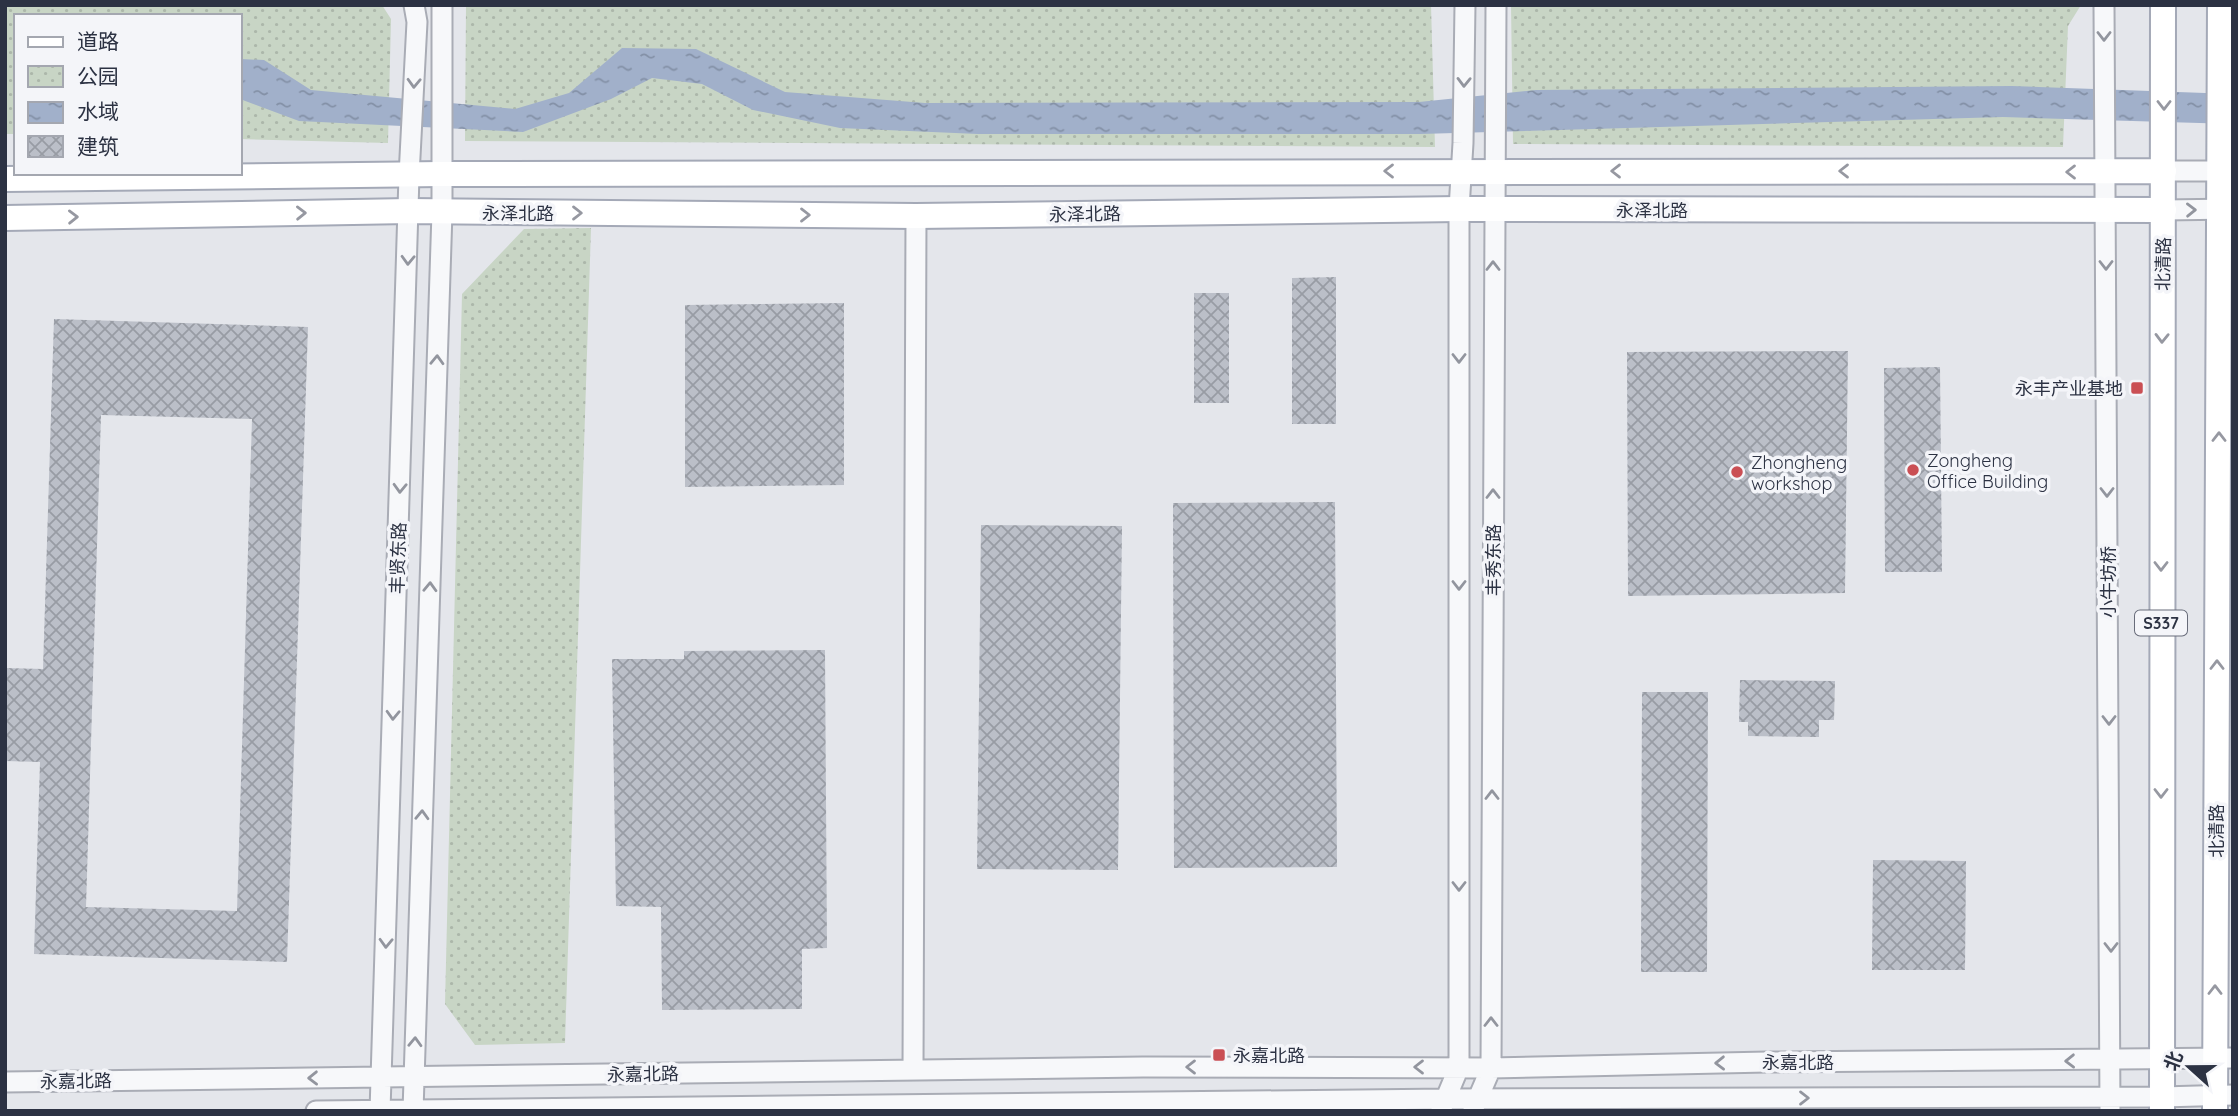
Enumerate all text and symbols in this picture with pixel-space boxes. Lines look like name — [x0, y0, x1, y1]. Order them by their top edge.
legend — [14, 14, 242, 175]
text: 道路 — [77, 28, 119, 54]
one-way arrow — [2096, 31, 2112, 41]
text: 公园 — [77, 63, 119, 89]
one-way arrow — [407, 77, 422, 88]
one-way arrow — [1456, 77, 1472, 88]
text: 水域 — [77, 98, 119, 124]
one-way arrow — [2156, 100, 2172, 111]
text: 建筑 — [77, 133, 119, 159]
one-way arrow — [1383, 163, 1393, 179]
one-way arrow — [1610, 163, 1621, 179]
one-way arrow — [1838, 163, 1848, 179]
one-way arrow — [2065, 164, 2076, 180]
street label: 永泽北路 — [1616, 199, 1688, 222]
street label: 永泽北路 — [482, 202, 554, 225]
street label: 永泽北路 — [1049, 202, 1121, 226]
one-way arrow — [2187, 202, 2197, 218]
one-way arrow — [296, 205, 307, 220]
one-way arrow — [573, 205, 583, 221]
one-way arrow — [800, 207, 811, 223]
one-way arrow — [69, 209, 79, 225]
street label: 北清路 — [2151, 237, 2175, 291]
one-way arrow — [400, 255, 415, 266]
one-way arrow — [1485, 260, 1501, 271]
one-way arrow — [2098, 260, 2114, 270]
one-way arrow — [2154, 334, 2170, 344]
one-way arrow — [1451, 353, 1467, 364]
one-way arrow — [430, 354, 445, 365]
place label: 永丰产业基地 — [2015, 377, 2123, 400]
marker: 永丰产业基地 — [2129, 380, 2145, 396]
one-way arrow — [2211, 432, 2227, 442]
place label: Zongheng Office Building — [1927, 449, 2048, 493]
place label: Zhongheng workshop — [1751, 451, 1847, 495]
marker: Zongheng Office Building — [1905, 462, 1921, 478]
marker: Zhongheng workshop — [1729, 464, 1745, 480]
one-way arrow — [393, 483, 408, 494]
one-way arrow — [2100, 487, 2115, 498]
one-way arrow — [1485, 488, 1501, 498]
street label: 丰贤东路 — [385, 522, 411, 594]
street label: 丰秀东路 — [1482, 524, 1505, 596]
street label: 小牛坊桥 — [2097, 546, 2120, 618]
one-way arrow — [2153, 561, 2169, 572]
one-way arrow — [1451, 581, 1467, 591]
one-way arrow — [422, 582, 438, 592]
road number: S337 — [2135, 610, 2187, 636]
one-way arrow — [2209, 659, 2225, 670]
one-way arrow — [386, 710, 401, 721]
one-way arrow — [2101, 715, 2117, 725]
one-way arrow — [1484, 789, 1500, 799]
one-way arrow — [2153, 789, 2169, 799]
street label: 北清路 — [2205, 804, 2228, 858]
one-way arrow — [415, 809, 430, 820]
one-way arrow — [1451, 882, 1467, 892]
one-way arrow — [378, 937, 393, 948]
one-way arrow — [2103, 942, 2119, 953]
one-way arrow — [2207, 985, 2223, 995]
one-way arrow — [1483, 1016, 1499, 1027]
north arrow — [2154, 1032, 2224, 1102]
one-way arrow — [407, 1036, 423, 1047]
place label: 永嘉北路 — [1233, 1044, 1305, 1067]
marker: 永嘉北路 — [1211, 1047, 1227, 1063]
text: 北 — [2159, 1048, 2188, 1074]
street label: 永嘉北路 — [1762, 1051, 1834, 1074]
one-way arrow — [2064, 1053, 2074, 1069]
one-way arrow — [1714, 1055, 1724, 1071]
one-way arrow — [1185, 1059, 1196, 1075]
one-way arrow — [1413, 1059, 1423, 1075]
street label: 永嘉北路 — [607, 1062, 679, 1086]
street label: 永嘉北路 — [40, 1069, 112, 1093]
one-way arrow — [308, 1070, 319, 1085]
one-way arrow — [1799, 1090, 1810, 1106]

